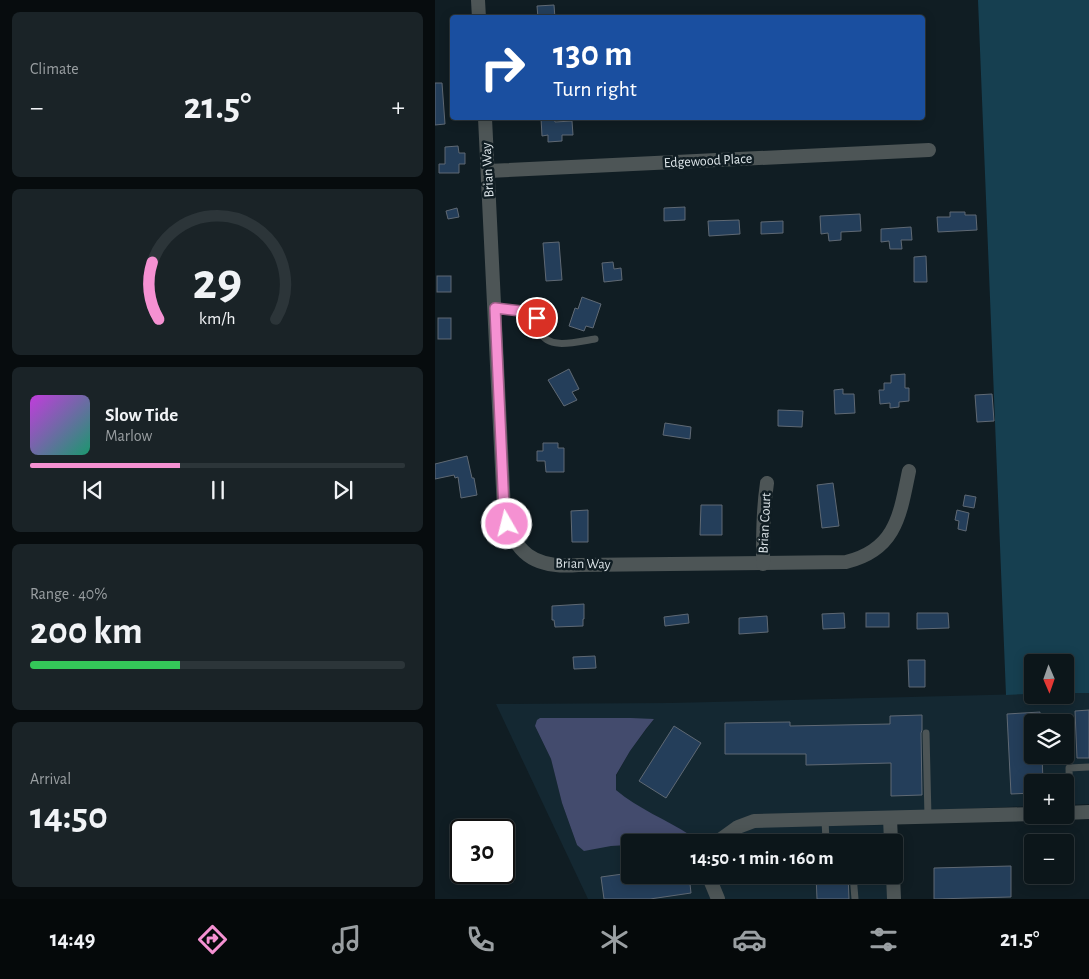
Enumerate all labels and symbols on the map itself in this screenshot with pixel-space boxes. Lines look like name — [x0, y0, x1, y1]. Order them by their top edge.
street label: Brian Way — [480, 142, 496, 198]
street label: Edgewood Place — [663, 152, 753, 170]
pin — [516, 297, 558, 339]
street label: Brian Court — [756, 492, 774, 554]
position arrow — [480, 497, 532, 549]
street label: Brian Way — [555, 557, 611, 571]
north arrow — [1024, 654, 1074, 704]
speed limit sign: 30 — [450, 819, 515, 884]

